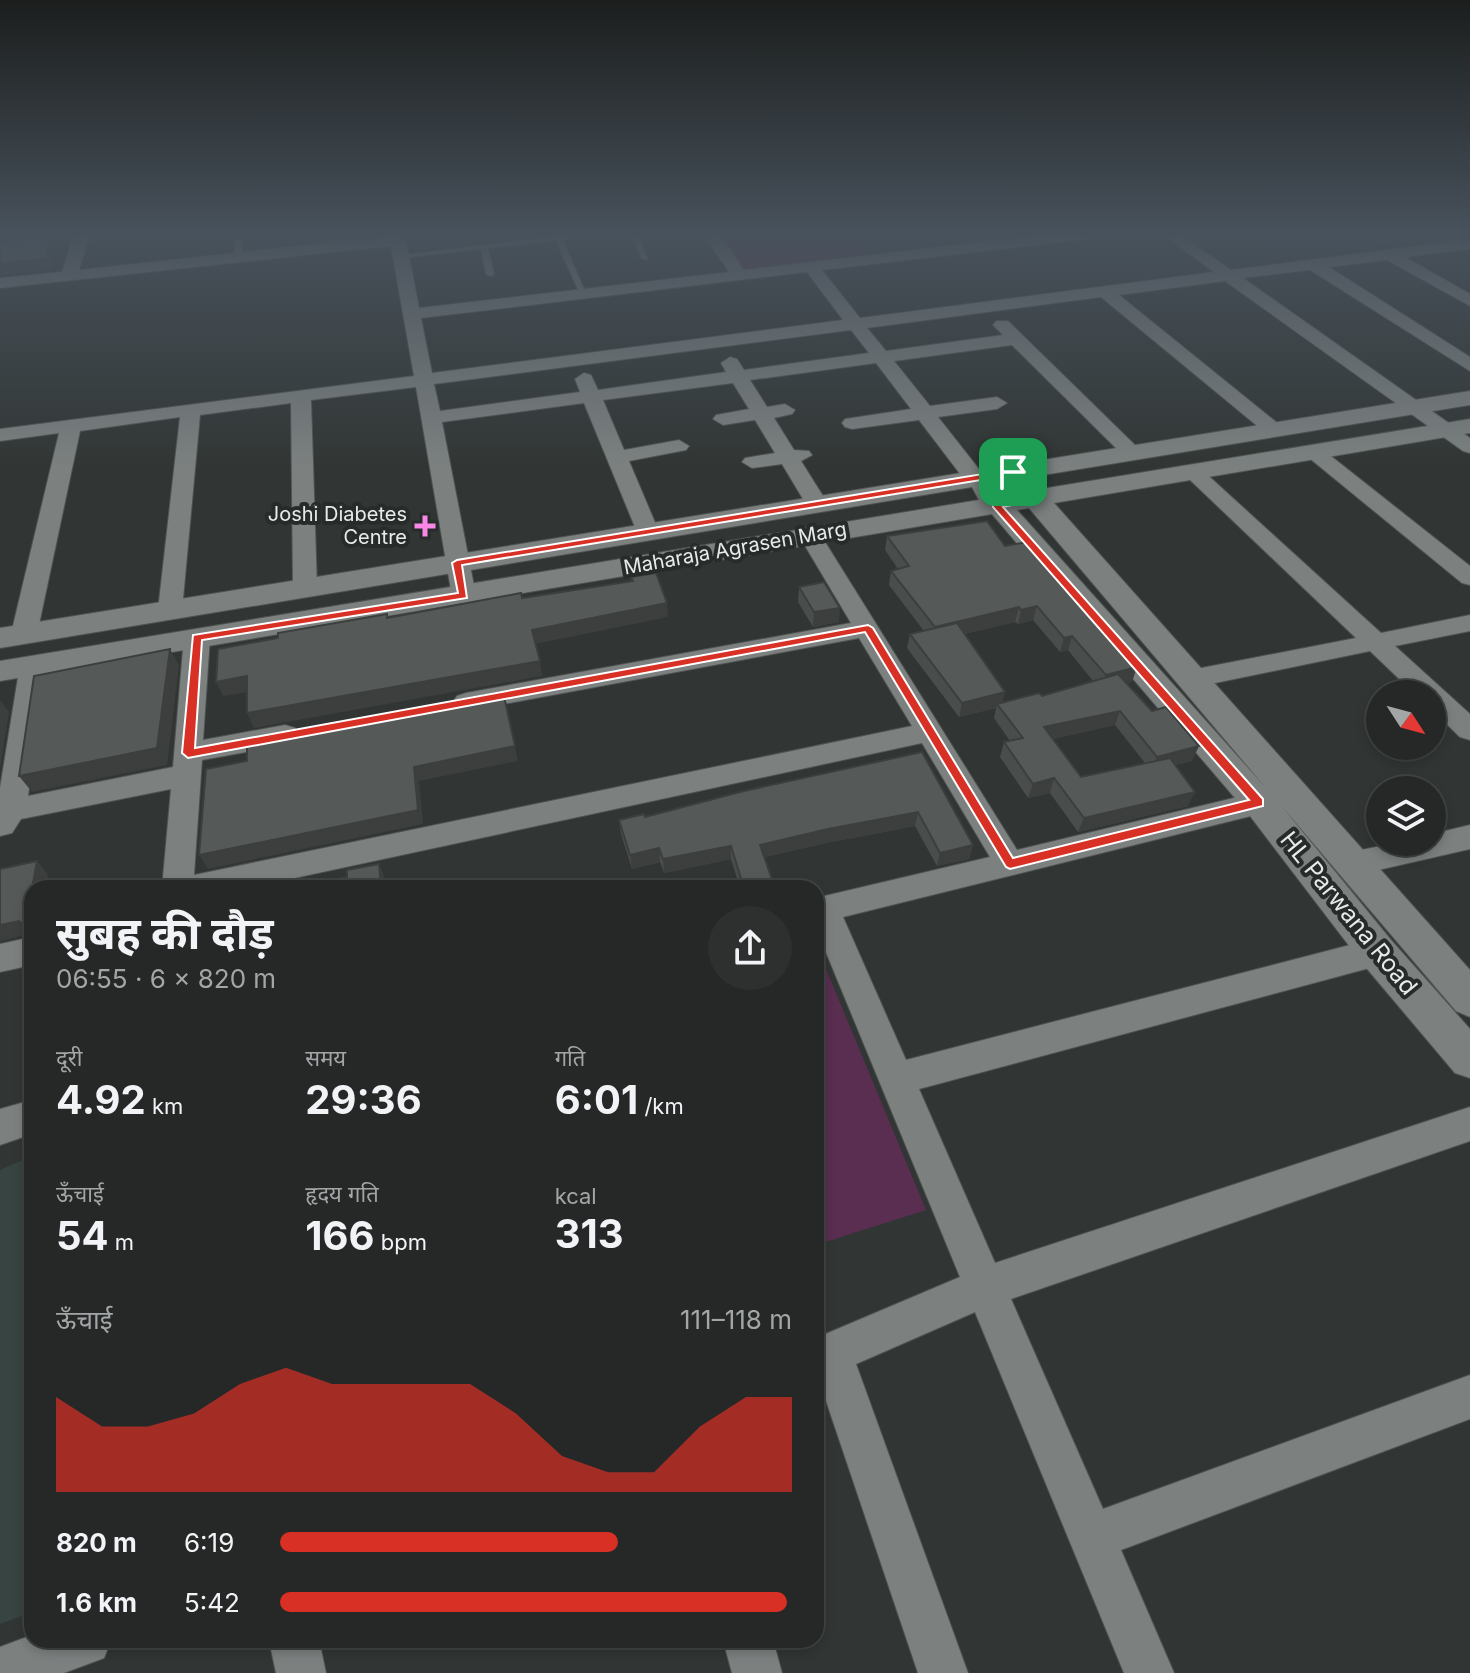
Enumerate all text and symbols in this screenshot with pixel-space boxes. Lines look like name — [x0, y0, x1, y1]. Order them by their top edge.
pin — [979, 438, 1047, 506]
icon: arrive — [991, 450, 1035, 494]
place label: Joshi Diabetes Centre — [268, 502, 407, 549]
marker: Joshi Diabetes Centre — [414, 515, 436, 537]
street label: Maharaja Agrasen Marg — [622, 517, 848, 579]
north arrow — [1366, 680, 1446, 760]
map controls — [1366, 680, 1446, 856]
button: layers — [1366, 776, 1446, 856]
street label: HL Parwana Road — [1274, 826, 1424, 1000]
text: सुबह की दौड़ — [56, 906, 274, 960]
button: share — [708, 906, 792, 990]
text: 06:55 · 6 × 820 m — [56, 963, 276, 994]
text: दूरी — [56, 1045, 82, 1071]
text: समय — [305, 1045, 346, 1071]
text: गति — [555, 1045, 585, 1071]
text: 4.92 — [56, 1075, 146, 1124]
text: 29:36 — [305, 1075, 422, 1124]
text: 6:01 — [555, 1075, 638, 1124]
text: km — [146, 1093, 183, 1119]
text: /km — [638, 1093, 684, 1119]
text: ऊँचाई — [56, 1181, 104, 1207]
text: हृदय गति — [305, 1181, 379, 1207]
text: kcal — [555, 1183, 597, 1209]
text: 313 — [555, 1209, 624, 1258]
text: 54 — [56, 1211, 109, 1260]
text: 166 — [305, 1211, 375, 1260]
text: m — [109, 1229, 134, 1255]
text: bpm — [375, 1229, 427, 1255]
text: ऊँचाई — [56, 1304, 112, 1335]
text: 111–118 m — [680, 1304, 792, 1335]
text: 820 m — [56, 1527, 137, 1558]
text: 6:19 — [184, 1527, 234, 1558]
text: 1.6 km — [56, 1587, 137, 1618]
text: 5:42 — [184, 1587, 240, 1618]

